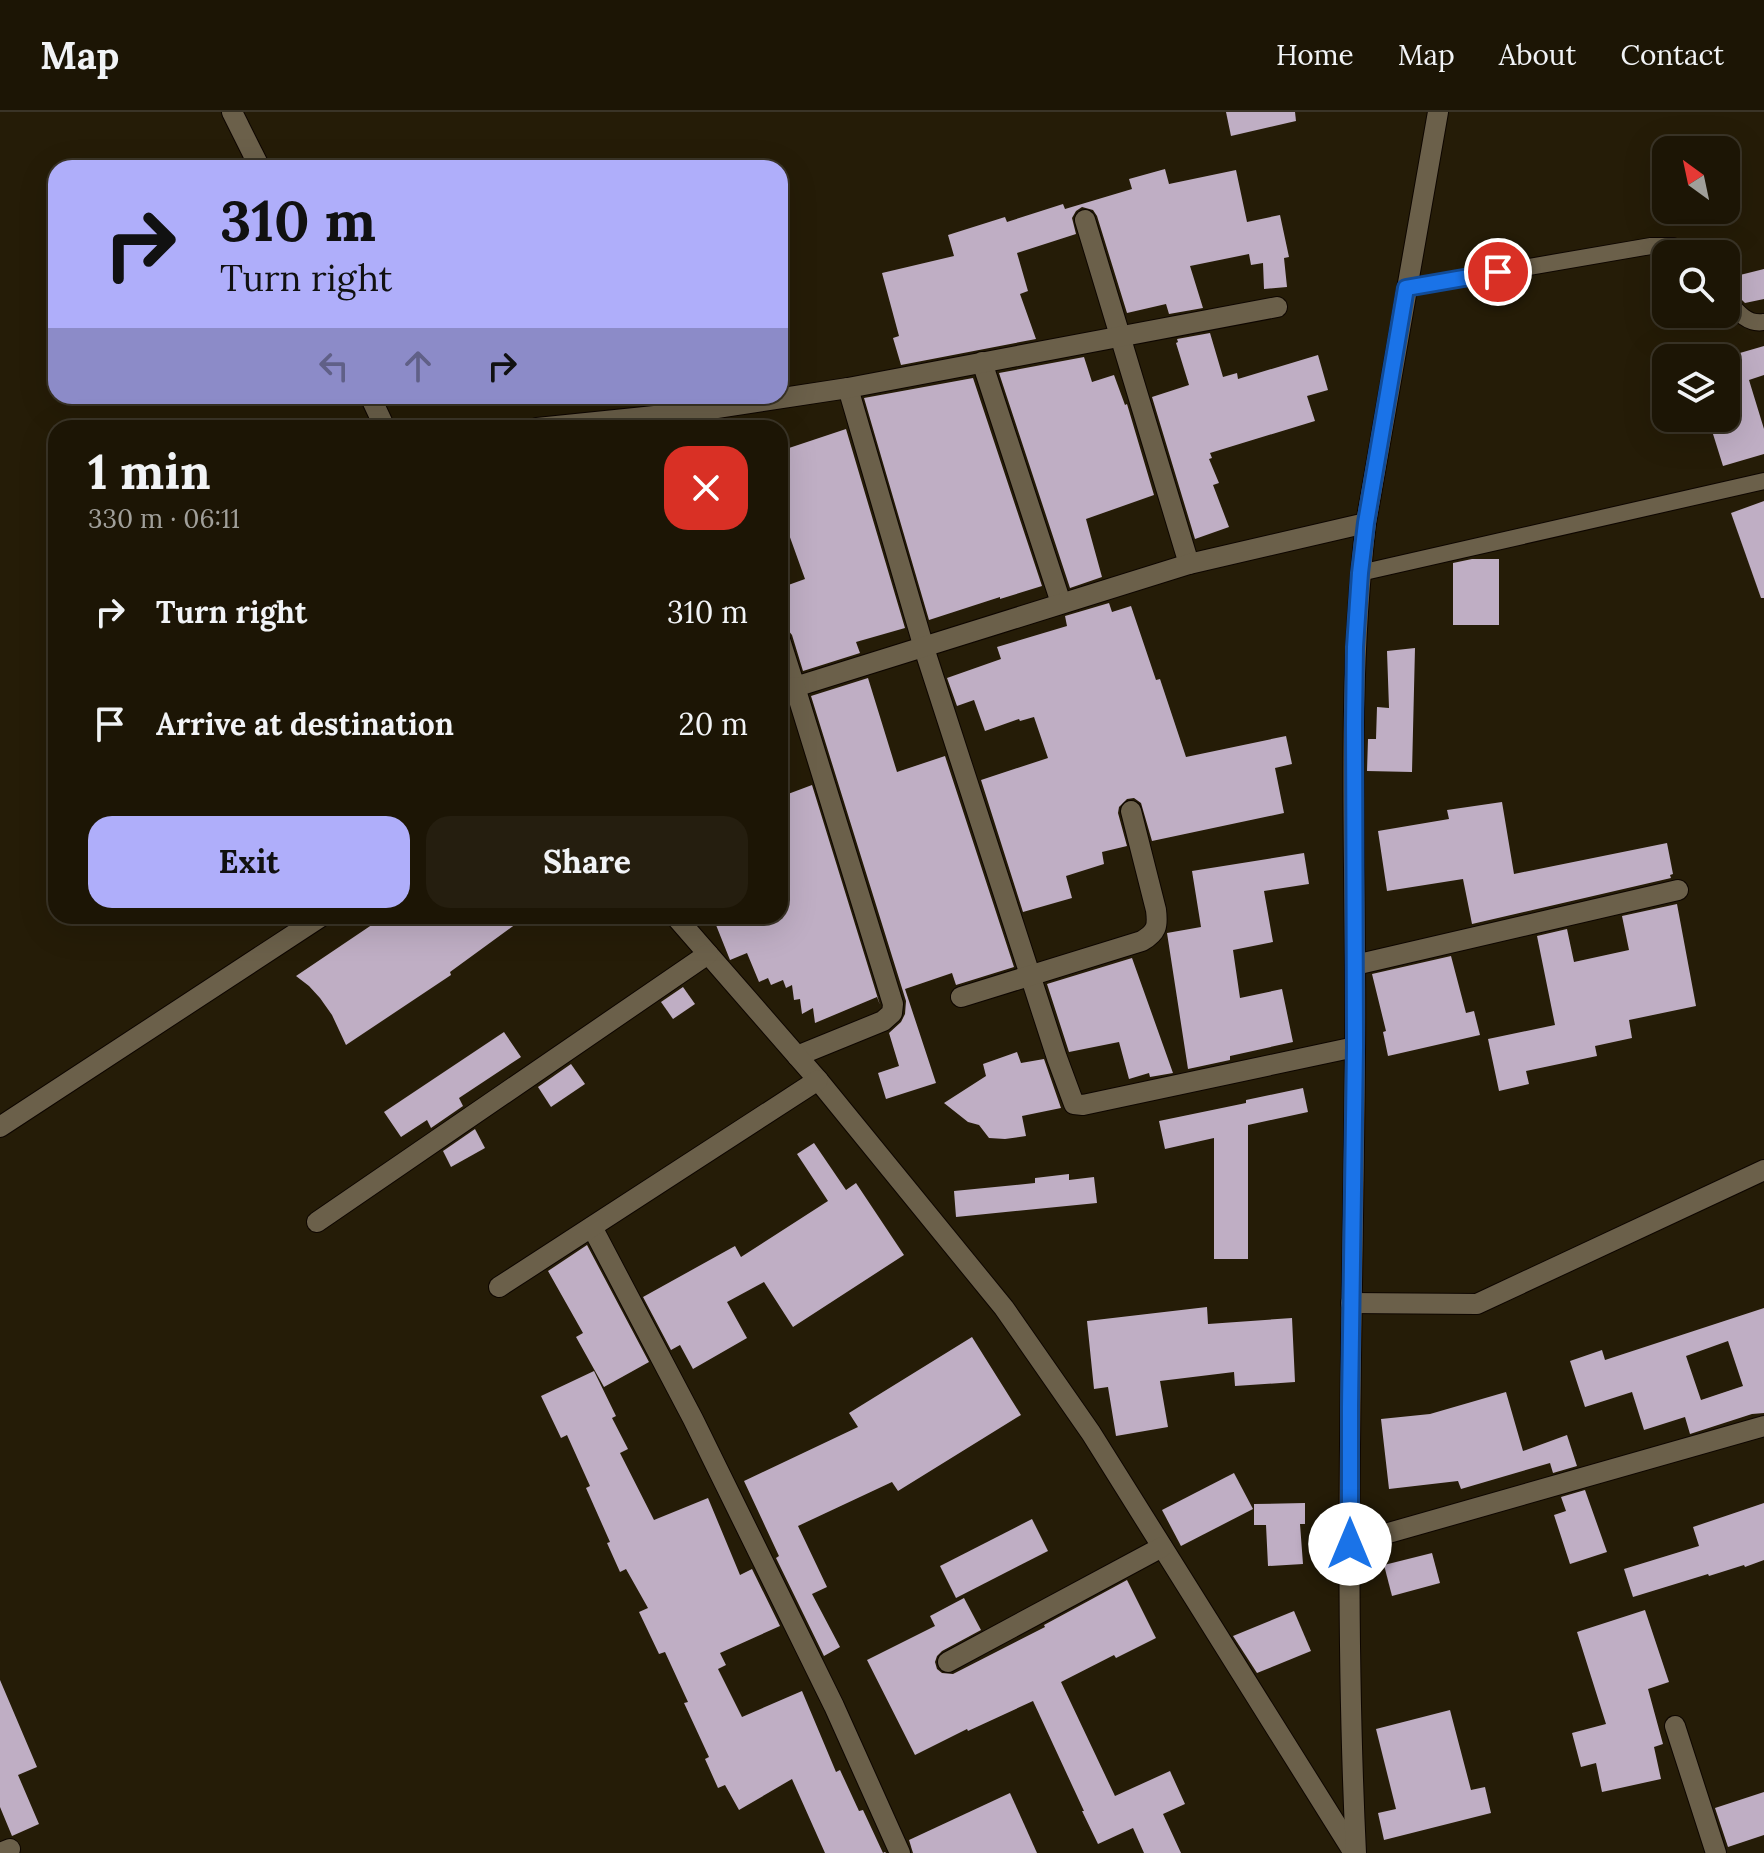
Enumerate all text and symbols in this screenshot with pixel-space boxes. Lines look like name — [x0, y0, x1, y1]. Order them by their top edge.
text: Map — [40, 31, 119, 79]
text: Home — [1276, 37, 1354, 73]
text: Map — [1398, 37, 1455, 73]
text: About — [1499, 37, 1576, 73]
text: Contact — [1620, 37, 1724, 73]
north arrow — [1652, 136, 1740, 224]
map controls — [1652, 136, 1740, 432]
text: 310 m — [220, 185, 376, 256]
icon: right — [88, 192, 192, 296]
pin — [1464, 238, 1532, 306]
button: search — [1652, 240, 1740, 328]
icon: arrive — [1476, 250, 1520, 294]
text: Turn right — [220, 255, 393, 301]
icon: left — [312, 344, 356, 388]
icon: ahead — [396, 344, 440, 388]
icon: right — [480, 344, 524, 388]
button: layers — [1652, 344, 1740, 432]
text: 1 min — [88, 441, 211, 502]
button: close — [664, 446, 748, 530]
text: 330 m · 06:11 — [88, 502, 240, 535]
icon: right — [88, 590, 132, 634]
text: Turn right — [156, 593, 307, 631]
text: 310 m — [667, 593, 748, 631]
icon: arrive — [88, 702, 132, 746]
text: Arrive at destination — [156, 705, 454, 743]
text: 20 m — [679, 705, 748, 743]
button: Exit — [88, 816, 410, 908]
button: Share — [426, 816, 748, 908]
position arrow — [1308, 1502, 1392, 1586]

